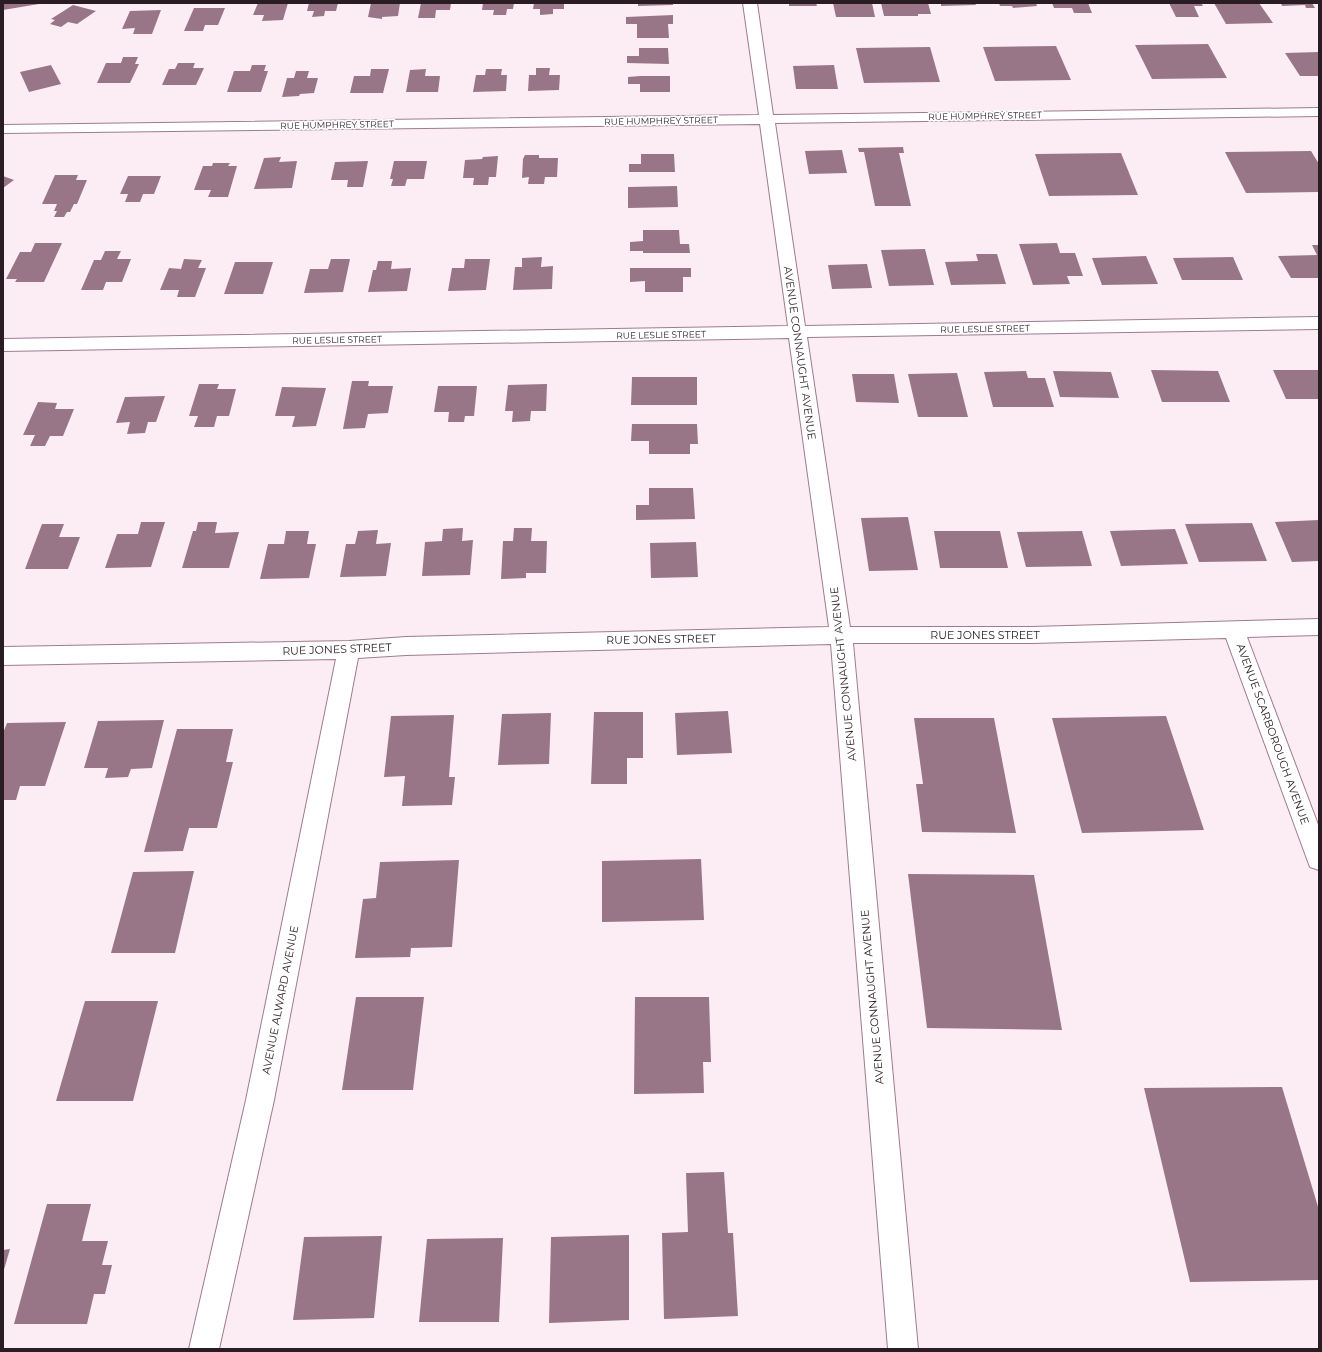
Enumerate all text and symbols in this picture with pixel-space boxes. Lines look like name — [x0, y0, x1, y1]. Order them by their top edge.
street label: RUE HUMPHREY STREET — [928, 109, 1043, 122]
street label: RUE HUMPHREY STREET — [604, 114, 719, 127]
street label: RUE HUMPHREY STREET — [280, 118, 395, 131]
street label: AVENUE CONNAUGHT AVENUE — [781, 265, 819, 441]
street label: RUE LESLIE STREET — [940, 322, 1031, 335]
street label: RUE LESLIE STREET — [616, 328, 707, 341]
street label: RUE LESLIE STREET — [292, 333, 383, 346]
street label: AVENUE CONNAUGHT AVENUE — [827, 586, 859, 762]
street label: RUE JONES STREET — [930, 628, 1040, 642]
street label: RUE JONES STREET — [606, 631, 717, 647]
street label: RUE JONES STREET — [282, 640, 393, 658]
street label: AVENUE SCARBOROUGH AVENUE — [1234, 642, 1312, 826]
street label: AVENUE CONNAUGHT AVENUE — [857, 909, 887, 1085]
street label: AVENUE ALWARD AVENUE — [259, 925, 301, 1075]

